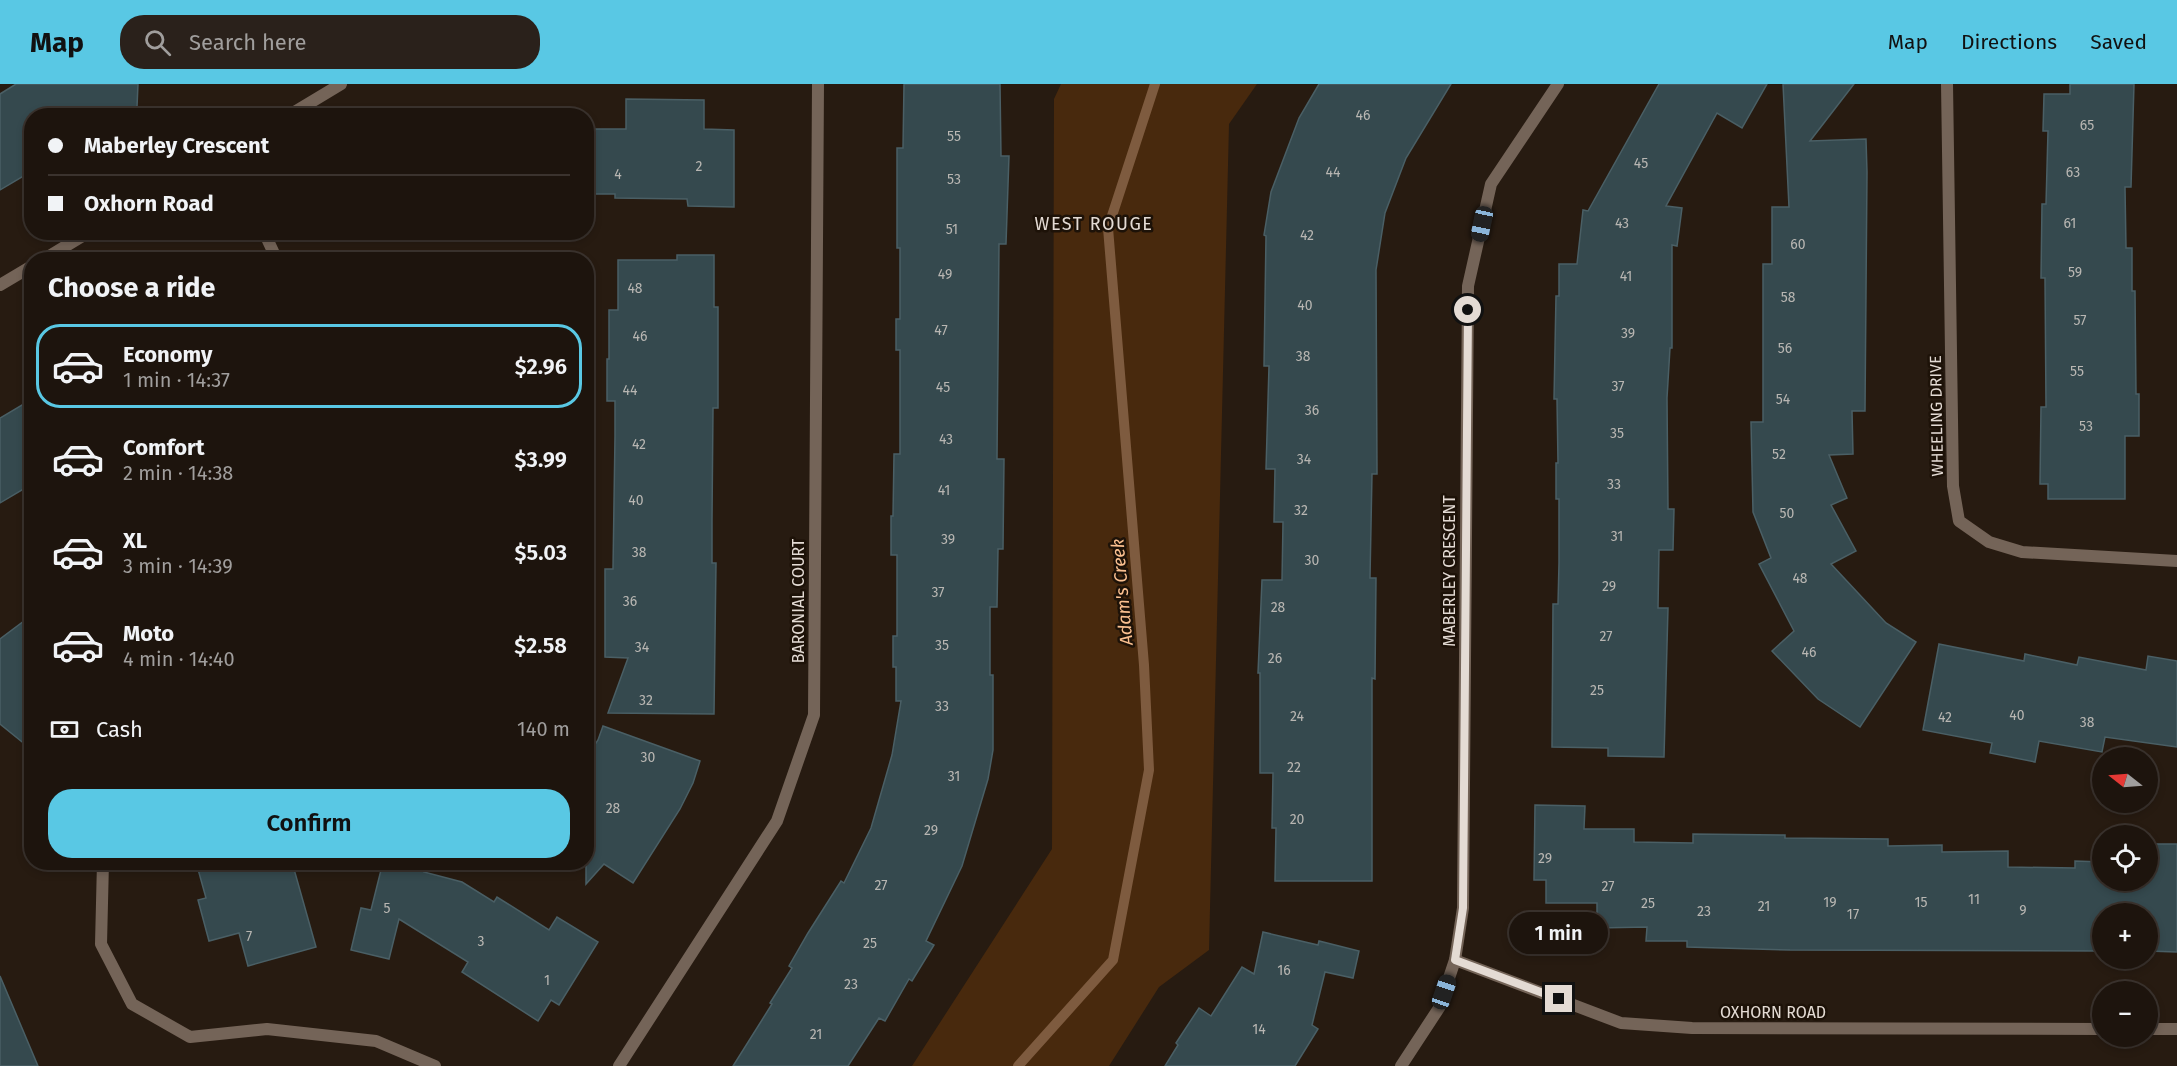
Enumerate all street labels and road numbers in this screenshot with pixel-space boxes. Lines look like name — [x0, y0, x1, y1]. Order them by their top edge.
street label: WHEELING DRIVE — [1926, 355, 1947, 477]
street label: MABERLEY CRESCENT — [1440, 495, 1459, 647]
street label: BARONIAL COURT — [789, 538, 808, 663]
street label: OXHORN ROAD — [1720, 1003, 1826, 1022]

